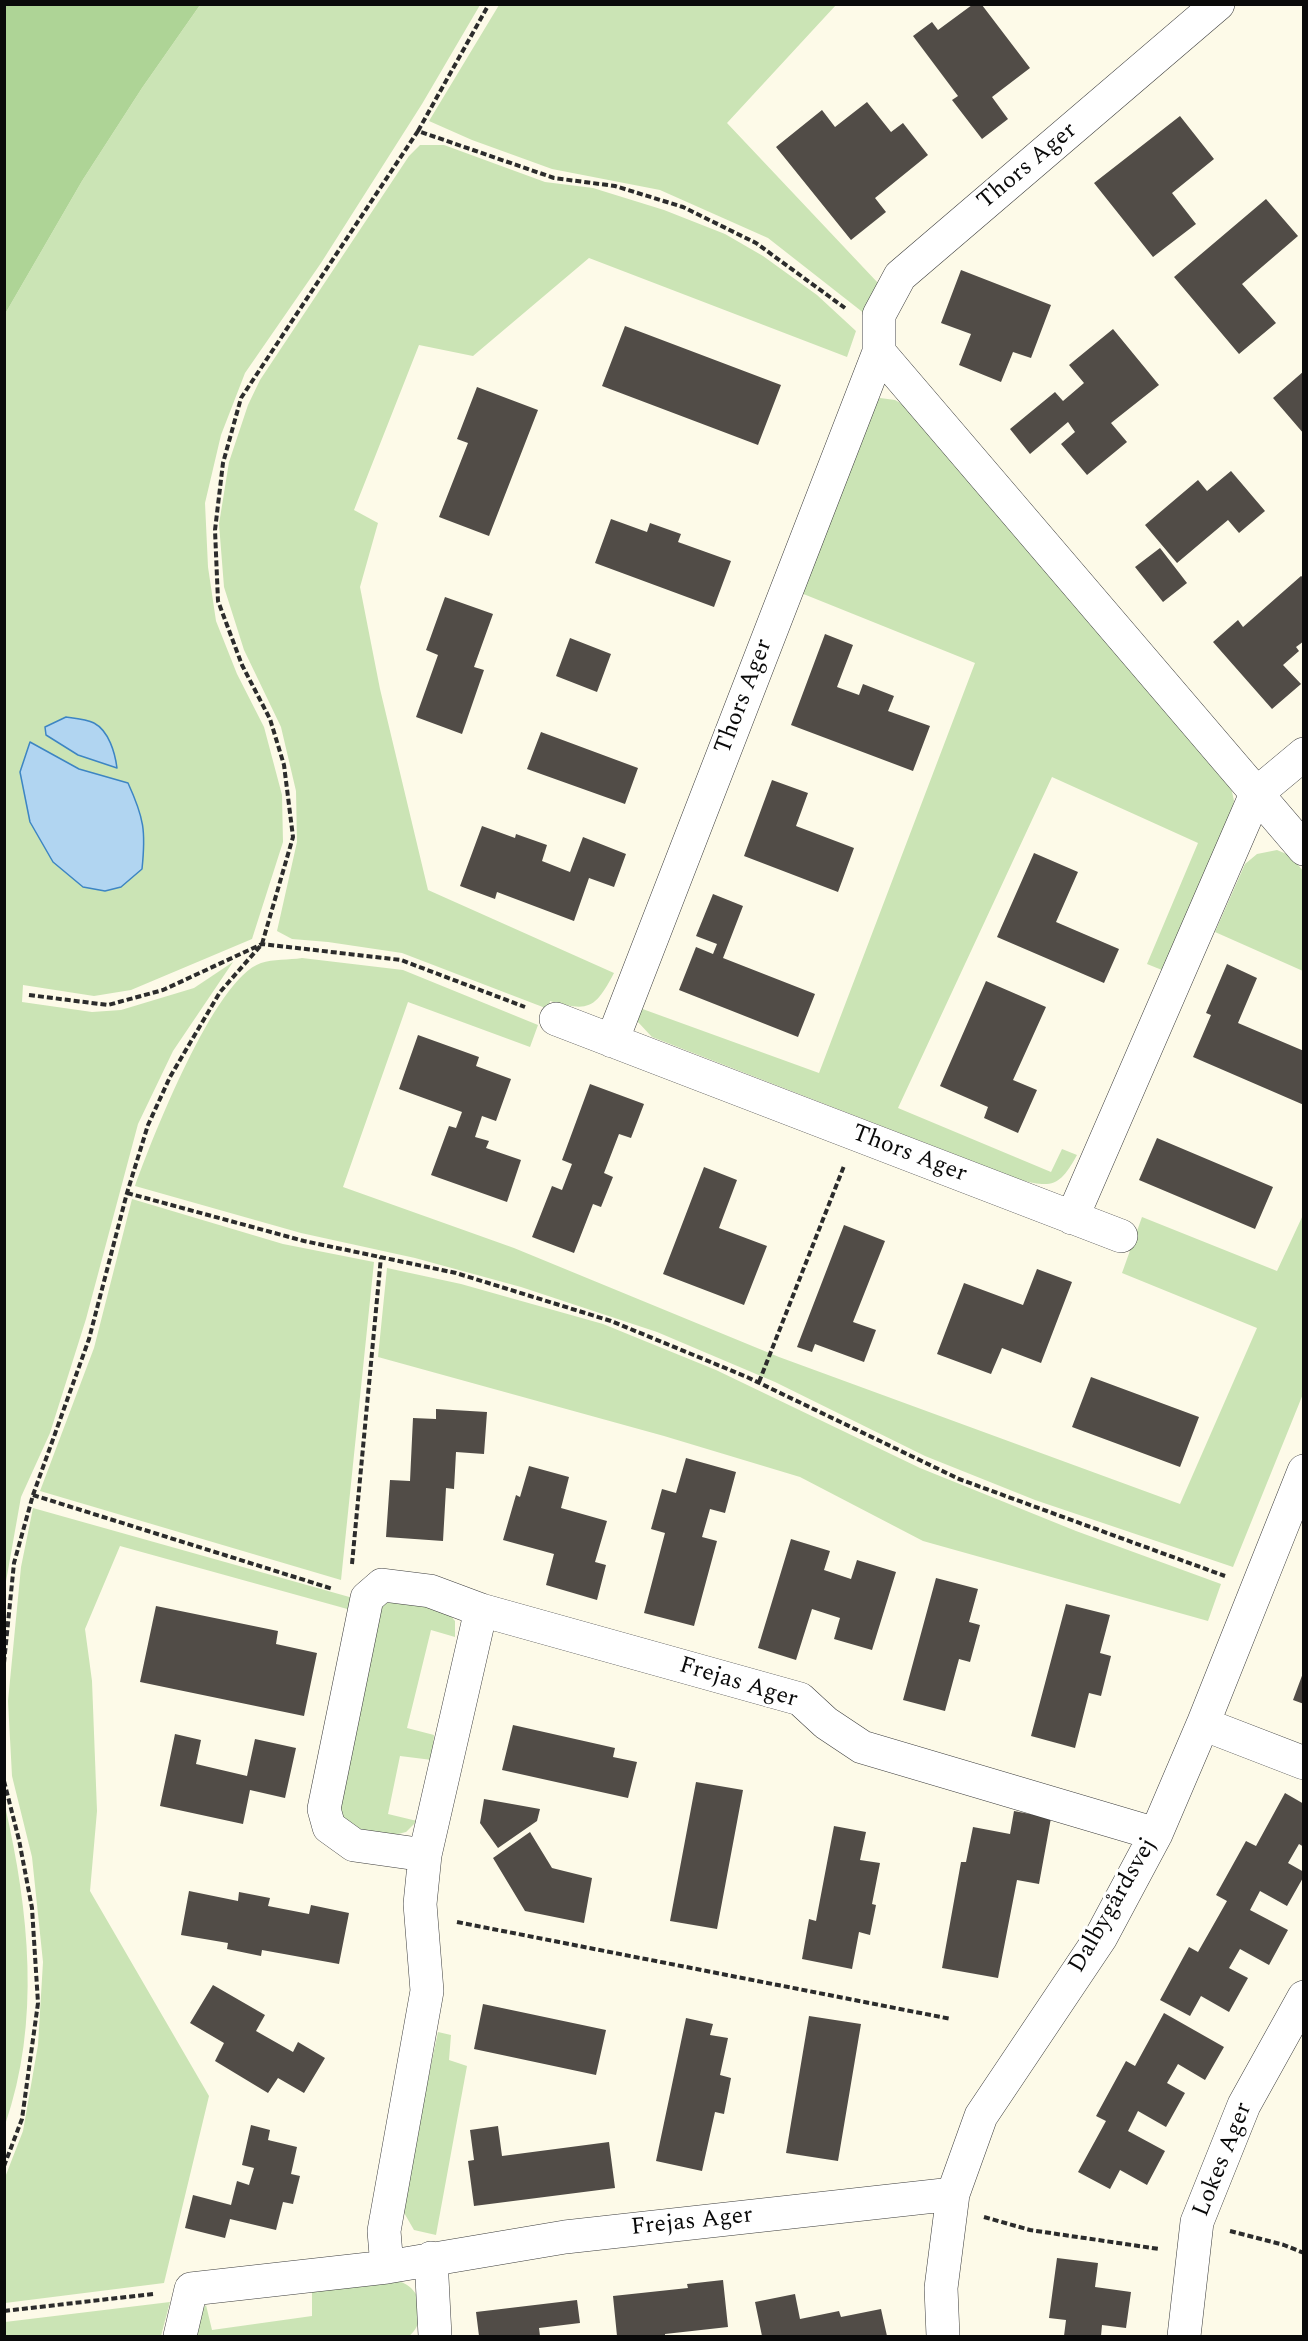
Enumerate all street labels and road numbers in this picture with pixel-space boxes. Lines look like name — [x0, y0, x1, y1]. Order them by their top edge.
street label: Thors Ager — [973, 117, 1083, 217]
street label: Thors Ager — [710, 636, 780, 758]
street label: Thors Ager — [848, 1120, 970, 1190]
street label: Frejas Ager — [675, 1652, 801, 1716]
street label: Dalbygårdsvej — [1064, 1833, 1164, 1979]
street label: Lokes Ager — [1188, 2099, 1260, 2221]
street label: Frejas Ager — [630, 2202, 754, 2244]

